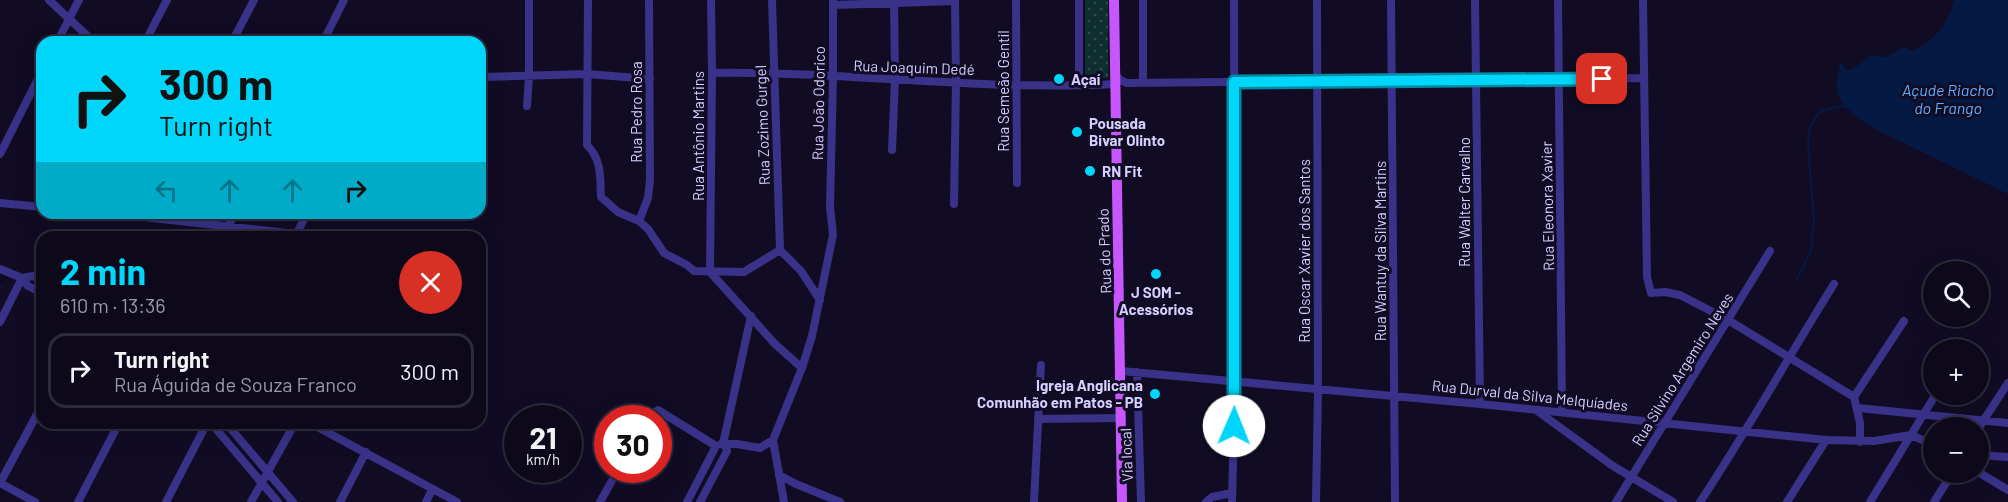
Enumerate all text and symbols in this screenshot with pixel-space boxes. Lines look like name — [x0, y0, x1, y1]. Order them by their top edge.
street label: Rua Semeão Gentil — [994, 30, 1012, 152]
street label: Rua João Odorico — [808, 46, 828, 160]
pin — [1576, 53, 1627, 104]
street label: Rua Joaquim Dedé — [853, 56, 975, 78]
text: 300 m — [159, 58, 273, 108]
icon: right — [60, 60, 138, 138]
street label: Rua Pedro Rosa — [627, 61, 645, 163]
icon: arrive — [1585, 62, 1618, 95]
street label: Rua Zozimo Gurgel — [751, 65, 773, 185]
place label: Açaí — [1071, 70, 1101, 88]
street label: Rua Antônio Martins — [689, 71, 707, 201]
marker: Açaí — [1052, 72, 1066, 86]
water label: Açude Riacho do Frango — [1902, 80, 1994, 117]
text: Turn right — [159, 109, 273, 141]
place label: Pousada Bivar Olinto — [1089, 114, 1165, 149]
marker: Pousada Bivar Olinto — [1070, 125, 1084, 139]
street label: Rua Walter Carvalho — [1455, 137, 1473, 267]
street label: Rua Eleonora Xavier — [1537, 141, 1557, 271]
street label: Rua Oscar Xavier dos Santos — [1295, 159, 1313, 343]
street label: Rua Wantuy da Silva Martins — [1371, 161, 1389, 341]
place label: RN Fit — [1102, 162, 1142, 180]
marker: RN Fit — [1083, 164, 1097, 178]
icon: left — [150, 174, 183, 207]
icon: ahead — [213, 174, 246, 207]
icon: ahead — [276, 174, 309, 207]
icon: right — [339, 174, 372, 207]
street label: Rua do Prado — [1094, 208, 1114, 294]
text: 2 min — [60, 249, 146, 292]
button: close — [399, 251, 462, 314]
map controls — [1923, 261, 1989, 483]
button: search — [1923, 261, 1989, 327]
marker: J SOM - Acessórios — [1149, 267, 1163, 281]
place label: J SOM - Acessórios — [1119, 283, 1194, 318]
street label: Rua Silvino Argemiro Neves — [1627, 289, 1737, 449]
text: 610 m · 13:36 — [60, 293, 166, 317]
button: + — [1923, 339, 1989, 405]
text: Turn right — [114, 346, 209, 372]
icon: right — [63, 354, 96, 387]
text: 300 m — [400, 358, 459, 384]
text: Rua Águida de Souza Franco — [114, 372, 357, 396]
place label: Igreja Anglicana Comunhão em Patos - PB — [977, 376, 1143, 411]
street label: Rua Durval da Silva Melquíades — [1431, 376, 1629, 414]
marker: Igreja Anglicana Comunhão em Patos - PB — [1148, 387, 1162, 401]
position arrow — [1202, 394, 1266, 458]
speed limit sign: 30 — [594, 405, 672, 483]
button: − — [1923, 417, 1989, 483]
text: 21 — [529, 419, 557, 455]
street label: Via local — [1116, 428, 1136, 482]
text: km/h — [526, 450, 560, 468]

